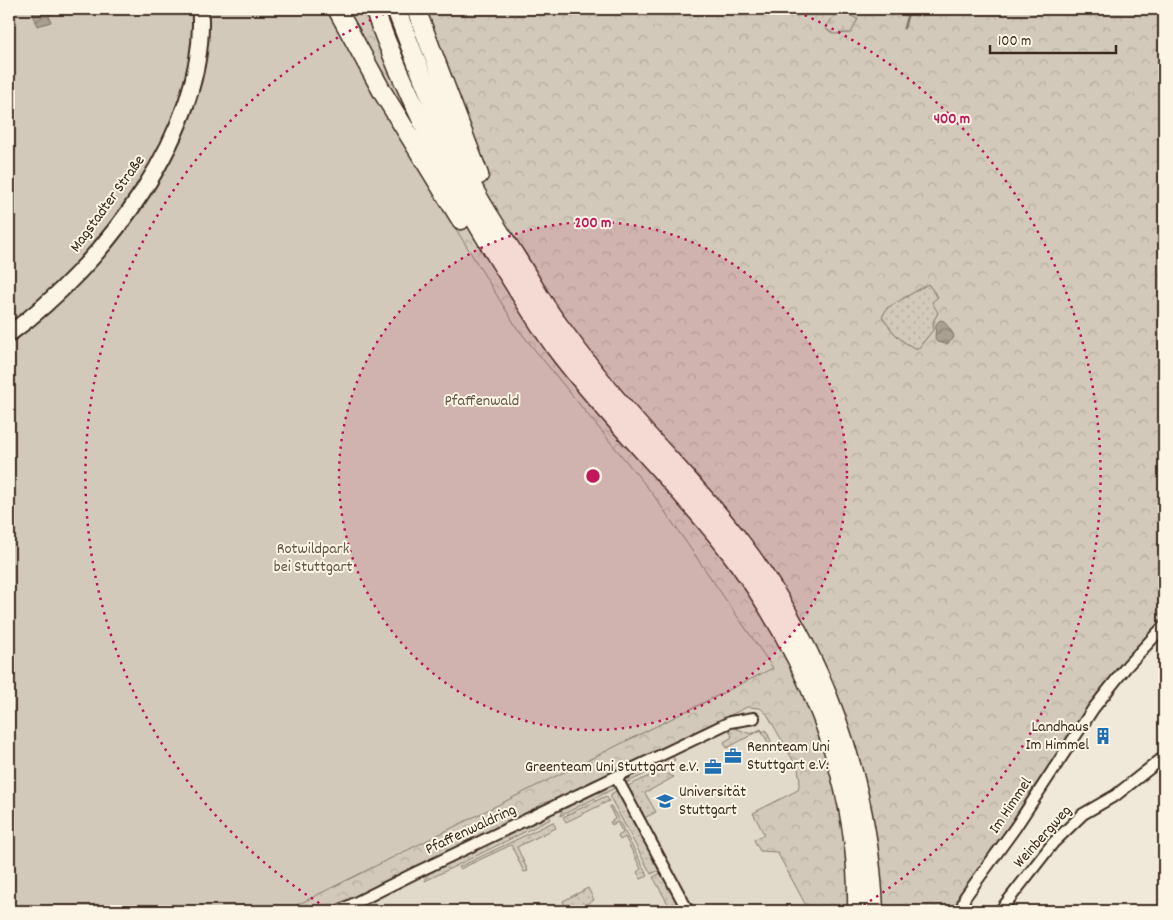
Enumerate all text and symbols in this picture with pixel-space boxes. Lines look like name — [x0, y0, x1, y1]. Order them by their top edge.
scale bar — [990, 22, 1117, 54]
text: 100 m — [998, 31, 1031, 53]
text: 400 m — [934, 109, 970, 131]
street label: Magstadter Straße — [65, 151, 151, 257]
text: 200 m — [575, 213, 611, 235]
park label: Pfaffenwald — [445, 390, 519, 413]
centre of rings — [584, 467, 602, 485]
park label: Rotwildpark bei Stuttgart — [274, 538, 352, 579]
place label: Landhaus Im Himmel — [1025, 716, 1089, 757]
building icon: Landhaus Im Himmel — [1093, 726, 1113, 746]
place label: Rennteam Uni Stuttgart e.V. — [747, 736, 830, 777]
office icon: Rennteam Uni Stuttgart e.V. — [723, 746, 743, 766]
place label: Greenteam Uni Stuttgart e.V. — [525, 756, 699, 779]
office icon: Greenteam Uni Stuttgart e.V. — [703, 757, 723, 777]
street label: Im Himmel — [984, 773, 1038, 839]
place label: Universität Stuttgart — [679, 781, 746, 822]
school or university icon: Universität Stuttgart — [655, 791, 675, 811]
street label: Pfaffenwaldring — [422, 799, 520, 861]
street label: Weinbergweg — [1008, 800, 1078, 874]

